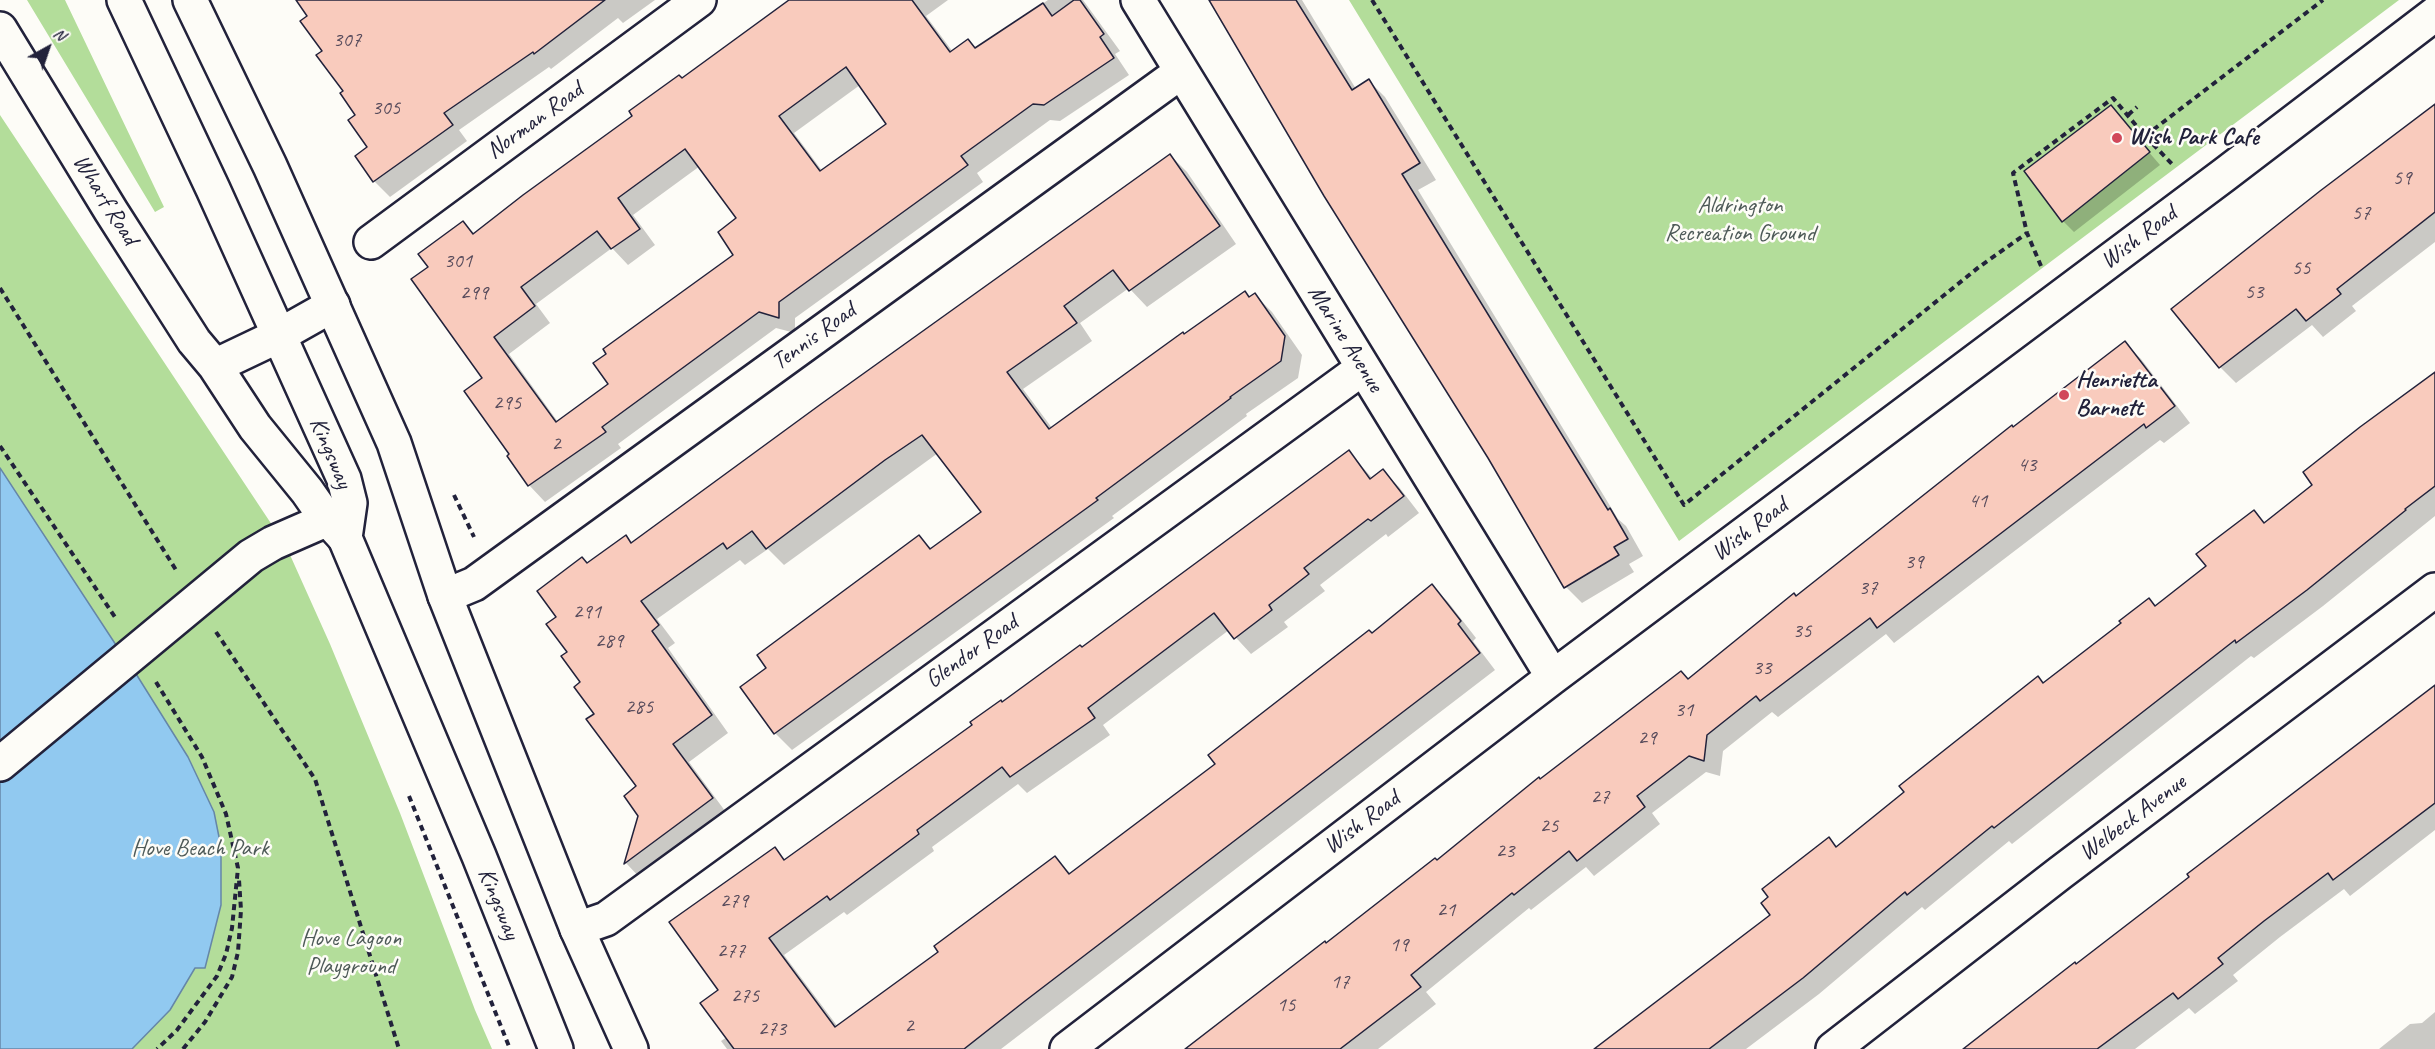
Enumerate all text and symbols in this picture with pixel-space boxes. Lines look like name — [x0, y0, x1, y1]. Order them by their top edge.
north arrow — [18, 18, 78, 78]
text: N — [49, 23, 70, 45]
house number: 307 — [333, 27, 361, 53]
street label: Norman Road — [481, 76, 589, 166]
house number: 305 — [372, 95, 400, 121]
place label: Wish Park Cafe — [2129, 124, 2259, 152]
marker: Wish Park Cafe — [2110, 131, 2124, 145]
street label: Wharf Road — [66, 149, 144, 251]
house number: 59 — [2393, 165, 2411, 191]
park label: Aldrington Recreation Ground — [1665, 192, 1815, 248]
street label: Wish Road — [2095, 200, 2183, 276]
house number: 57 — [2352, 200, 2370, 226]
house number: 301 — [444, 248, 472, 274]
house number: 55 — [2292, 255, 2310, 281]
house number: 53 — [2245, 279, 2263, 305]
house number: 299 — [460, 280, 488, 306]
street label: Marine Avenue — [1301, 280, 1389, 398]
street label: Tennis Road — [766, 297, 862, 377]
place label: Henrietta Barnett — [2076, 367, 2157, 423]
marker: Henrietta Barnett — [2057, 388, 2071, 402]
house number: 295 — [493, 390, 521, 416]
street label: Kingsway — [302, 413, 358, 493]
house number: 2 — [551, 431, 561, 457]
house number: 43 — [2018, 452, 2036, 478]
house number: 41 — [1969, 488, 1987, 514]
street label: Wish Road — [1706, 492, 1794, 568]
house number: 39 — [1905, 549, 1923, 575]
house number: 37 — [1859, 575, 1877, 601]
house number: 291 — [573, 599, 601, 625]
street label: Glendor Road — [920, 609, 1024, 695]
house number: 35 — [1793, 618, 1811, 644]
house number: 289 — [595, 628, 623, 654]
house number: 33 — [1753, 655, 1771, 681]
house number: 285 — [625, 694, 653, 720]
house number: 31 — [1675, 697, 1693, 723]
house number: 29 — [1638, 725, 1656, 751]
street label: Welbeck Avenue — [2074, 768, 2192, 868]
house number: 27 — [1591, 784, 1609, 810]
street label: Wish Road — [1318, 785, 1406, 861]
house number: 25 — [1540, 813, 1558, 839]
park label: Hove Beach Park — [132, 835, 268, 863]
house number: 23 — [1496, 838, 1514, 864]
street label: Kingsway — [471, 864, 525, 944]
house number: 279 — [720, 888, 748, 914]
house number: 21 — [1437, 897, 1455, 923]
park label: Hove Lagoon Playground — [301, 925, 401, 981]
house number: 19 — [1390, 932, 1408, 958]
house number: 277 — [717, 938, 745, 964]
house number: 17 — [1331, 969, 1349, 995]
house number: 275 — [731, 983, 759, 1009]
house number: 15 — [1277, 992, 1295, 1018]
house number: 2 — [904, 1013, 914, 1039]
house number: 273 — [758, 1016, 786, 1042]

